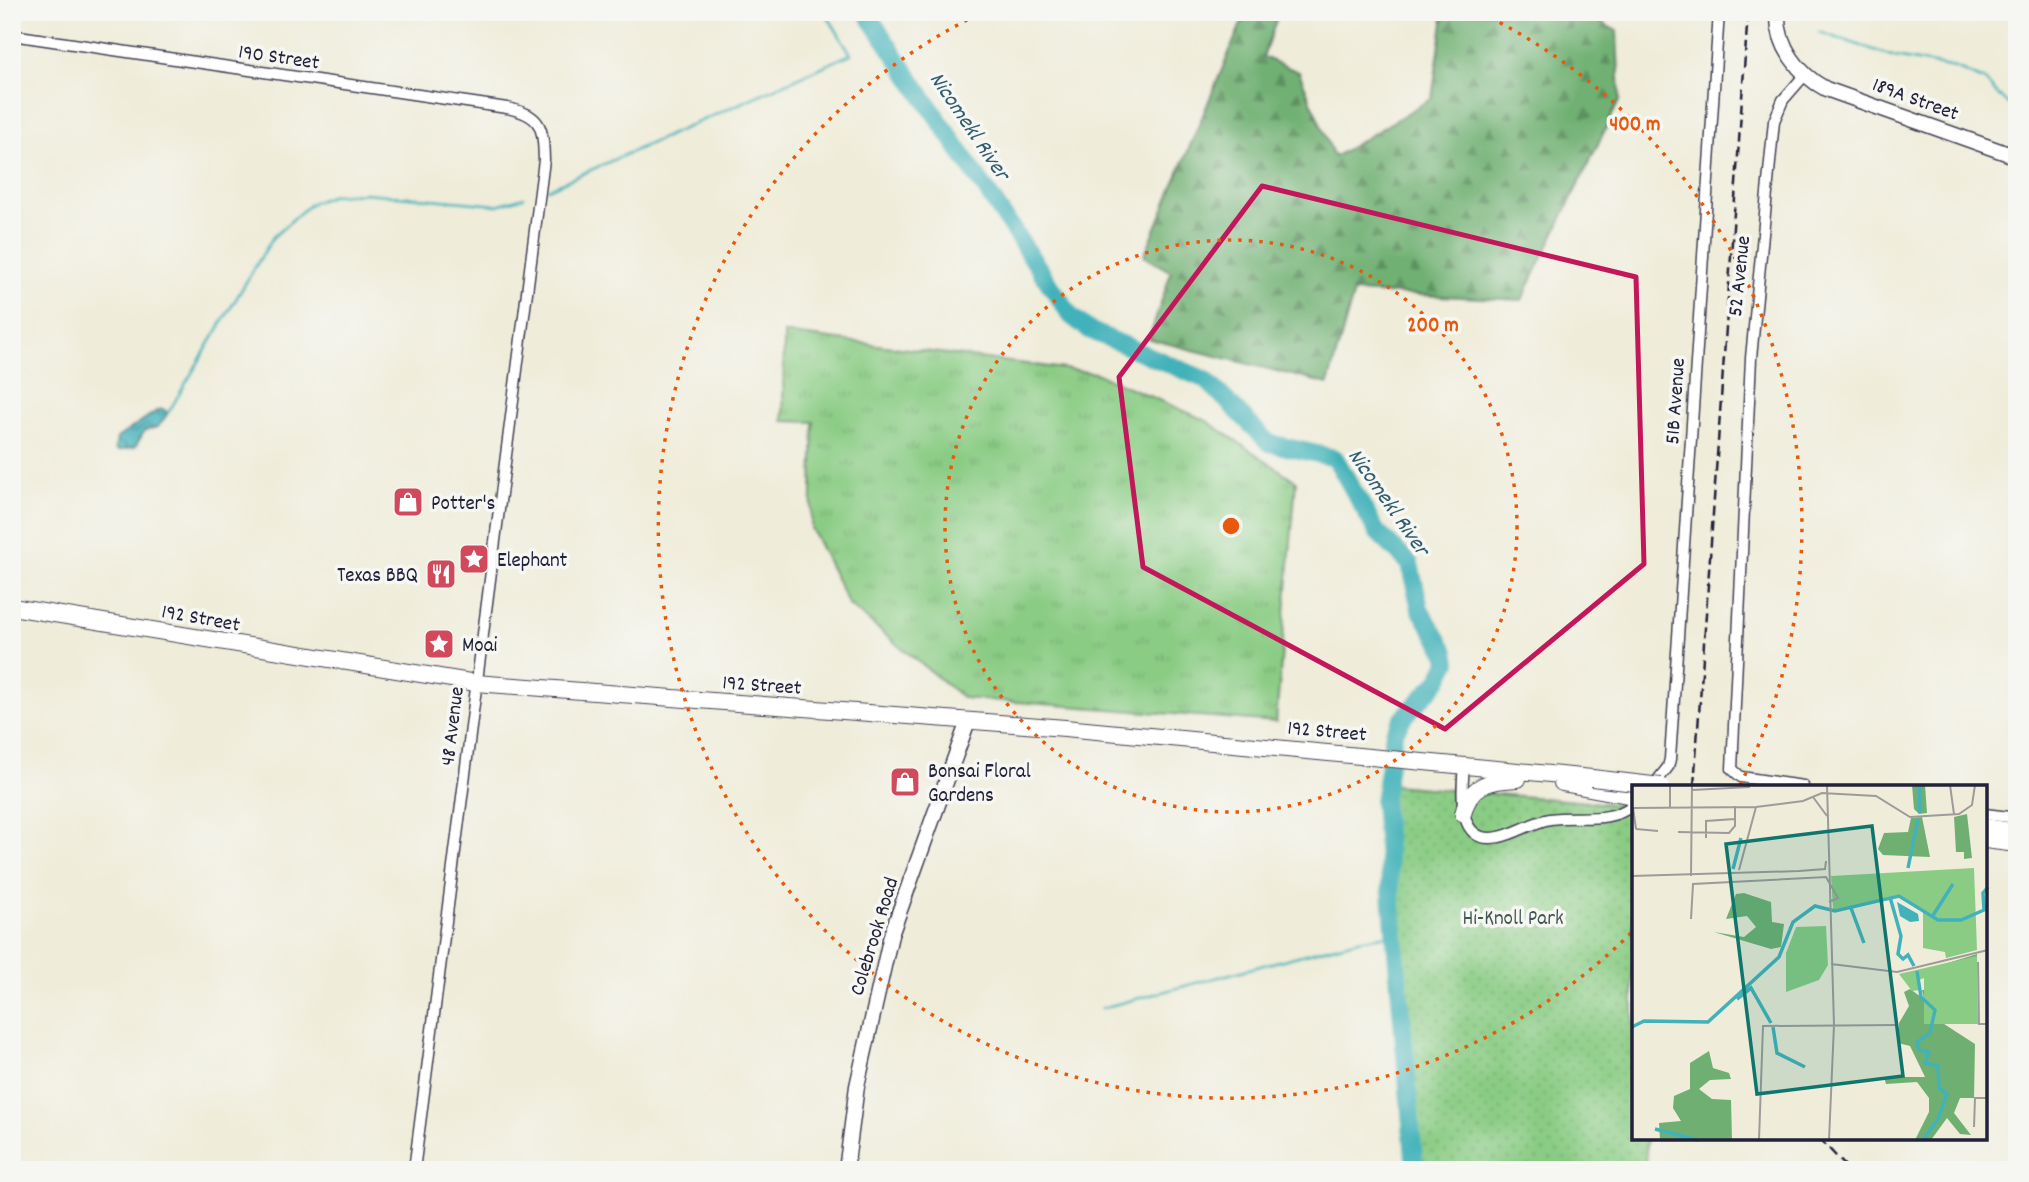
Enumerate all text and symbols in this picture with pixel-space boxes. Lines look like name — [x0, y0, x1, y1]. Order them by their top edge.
street label: 190 Street — [236, 38, 321, 80]
water label: Nicomekl River — [920, 66, 1018, 190]
street label: 189A Street — [1868, 71, 1963, 130]
text: 400 m — [1610, 111, 1660, 141]
street label: 52 Avenue — [1722, 234, 1760, 318]
text: 200 m — [1407, 312, 1459, 342]
street label: 51B Avenue — [1659, 357, 1695, 445]
water label: Nicomekl River — [1338, 442, 1438, 566]
shop icon: Potter's — [391, 485, 425, 519]
place label: Potter's — [431, 490, 495, 520]
centre of rings — [1219, 514, 1243, 538]
place icon: Elephant — [457, 542, 491, 576]
place label: Elephant — [497, 547, 568, 577]
restaurant icon: Texas BBQ — [424, 557, 458, 591]
place label: Texas BBQ — [337, 562, 418, 592]
street label: 192 Street — [159, 598, 242, 642]
place icon: Moai — [422, 627, 456, 661]
place label: Moai — [462, 632, 497, 662]
street label: 192 Street — [721, 669, 803, 705]
street label: 48 Avenue — [434, 685, 474, 768]
street label: 192 Street — [1286, 715, 1368, 751]
place label: Bonsai Floral Gardens — [928, 758, 1031, 812]
shop icon: Bonsai Floral Gardens — [888, 765, 922, 799]
inset map — [1632, 785, 1987, 1140]
street label: Colebrook Road — [844, 874, 908, 1000]
park label: Hi-Knoll Park — [1462, 905, 1564, 935]

